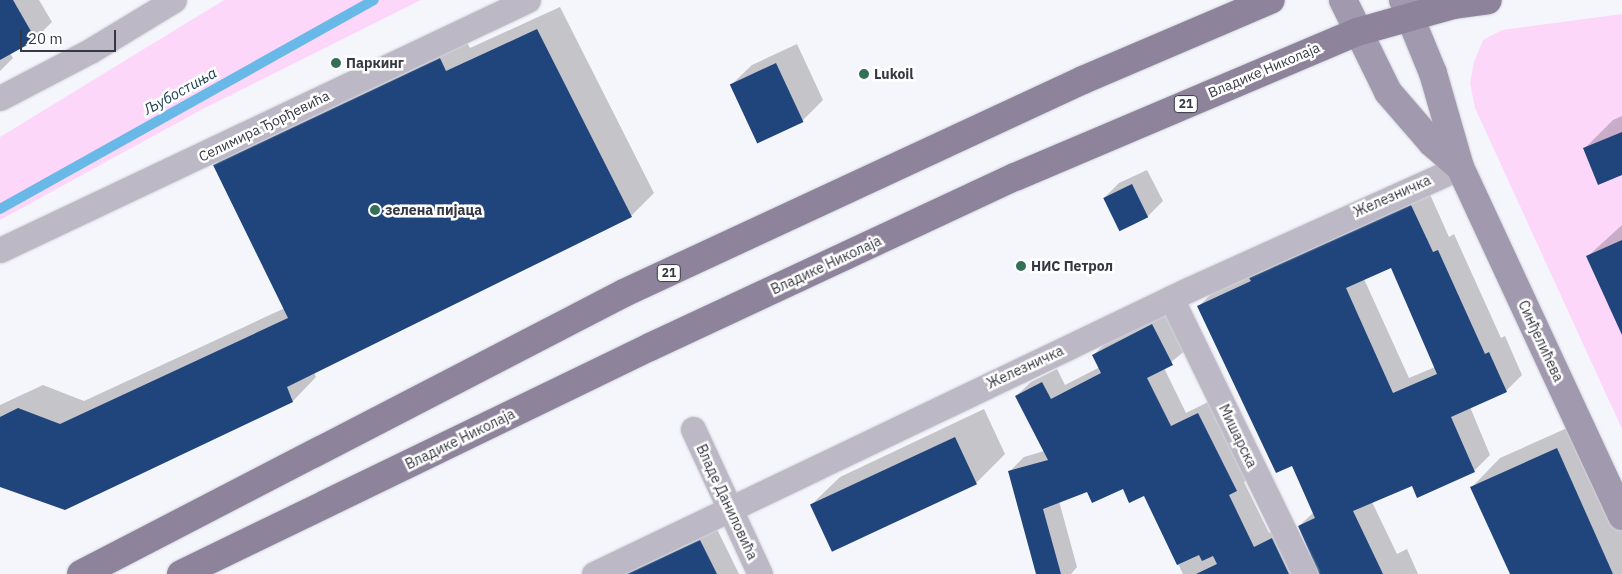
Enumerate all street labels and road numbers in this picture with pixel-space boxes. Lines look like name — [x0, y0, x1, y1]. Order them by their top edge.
street label: Владике Николаја — [1206, 39, 1322, 101]
street label: Селимира Ђорђевића — [196, 87, 332, 165]
road number: 21 — [1174, 95, 1198, 114]
street label: Железничка — [1351, 172, 1433, 220]
street label: Владике Николаја — [768, 232, 884, 298]
road number: 21 — [656, 264, 682, 282]
street label: Синђелићева — [1515, 298, 1567, 384]
street label: Железничка — [984, 342, 1066, 392]
street label: Мишарска — [1215, 402, 1261, 470]
street label: Владике Николаја — [403, 405, 517, 473]
street label: Владе Даниловића — [693, 442, 761, 562]

